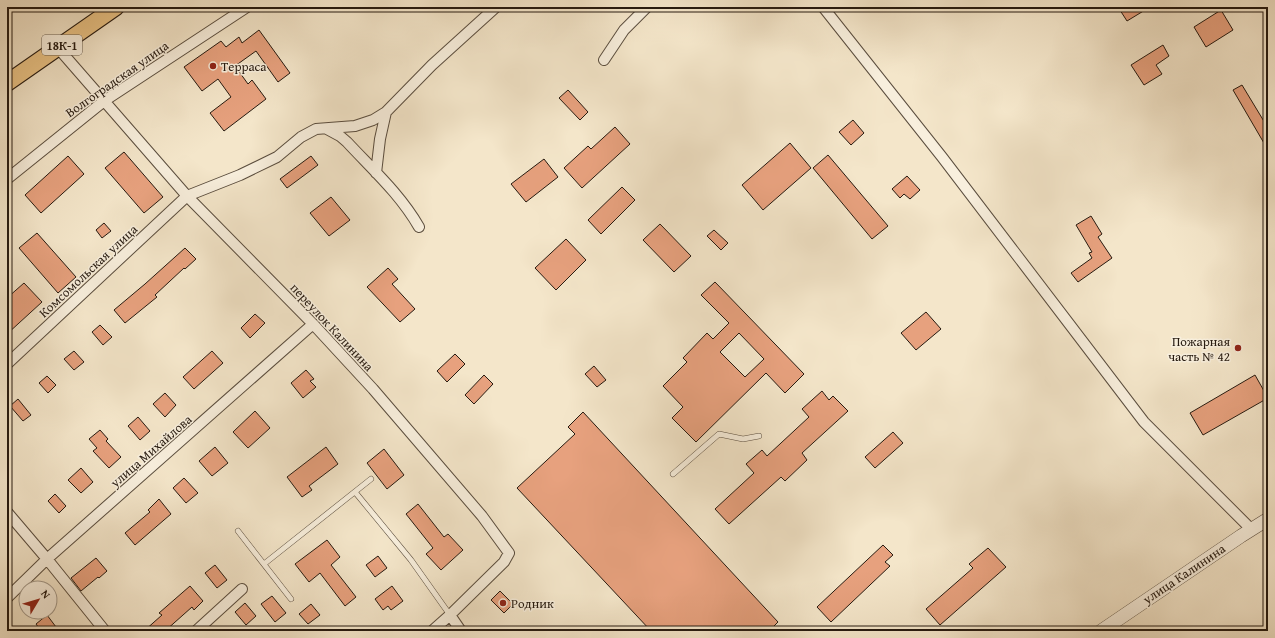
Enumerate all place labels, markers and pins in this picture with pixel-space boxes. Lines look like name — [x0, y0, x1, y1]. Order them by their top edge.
place label: Терраса — [221, 57, 267, 76]
marker: Терраса — [208, 61, 218, 71]
place label: Пожарная часть № 42 — [1168, 332, 1230, 366]
marker: Пожарная часть № 42 — [1233, 343, 1243, 353]
place label: Родник — [511, 594, 554, 613]
marker: Родник — [498, 598, 508, 608]

